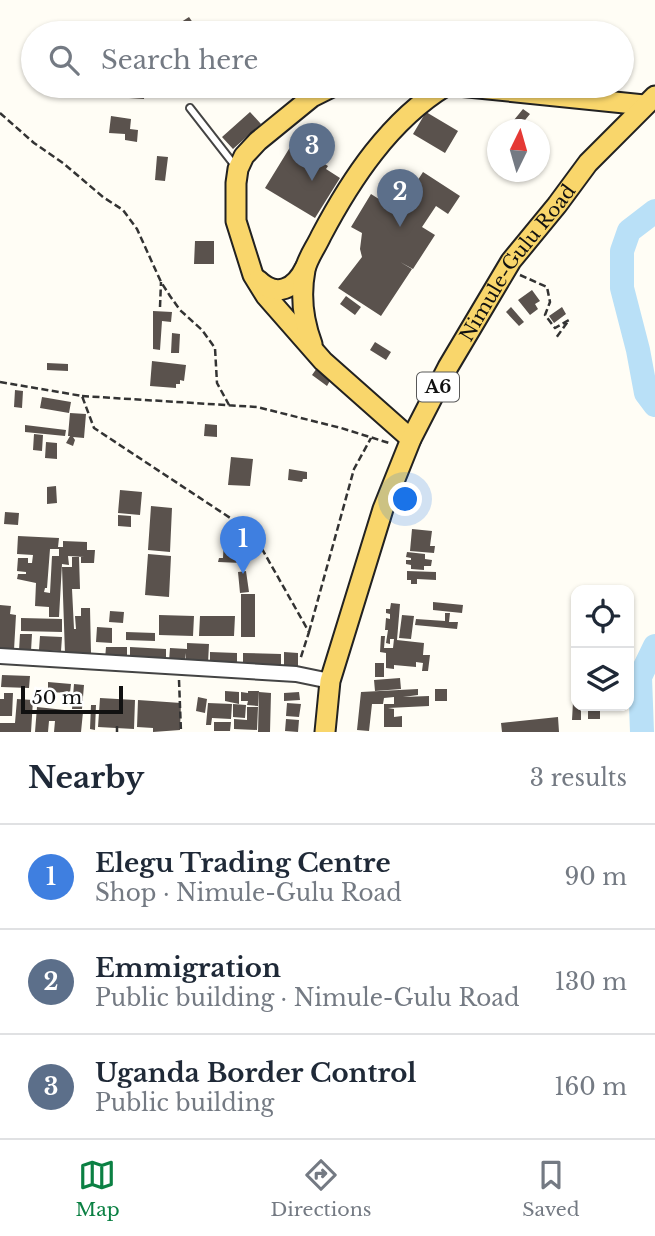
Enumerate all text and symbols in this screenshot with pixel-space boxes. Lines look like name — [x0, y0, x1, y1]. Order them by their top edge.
search box — [21, 21, 634, 98]
icon: search — [45, 41, 83, 79]
text: Search here — [101, 44, 258, 76]
north arrow — [487, 119, 550, 182]
pin: 3 — [289, 123, 335, 181]
pin: 2 — [377, 169, 423, 227]
street label: Nimule-Gulu Road — [455, 180, 580, 346]
road number: A6 — [417, 372, 459, 402]
your location — [388, 482, 422, 516]
pin: 1 — [220, 516, 266, 574]
map controls — [571, 585, 634, 711]
button: locate — [571, 585, 634, 648]
button: layers — [571, 648, 634, 711]
scale bar — [21, 683, 122, 715]
text: 50 m — [32, 686, 82, 709]
text: Nearby — [28, 759, 144, 796]
text: 3 results — [530, 764, 627, 792]
text: Elegu Trading Centre — [95, 847, 391, 879]
text: 1 — [46, 863, 56, 891]
text: 90 m — [565, 863, 627, 891]
text: Shop · Nimule-Gulu Road — [95, 879, 402, 907]
text: Emmigration — [95, 952, 281, 984]
text: 2 — [44, 968, 58, 996]
text: 130 m — [555, 968, 627, 996]
text: Public building · Nimule-Gulu Road — [95, 984, 520, 1012]
text: Uganda Border Control — [95, 1057, 417, 1089]
text: 3 — [44, 1073, 58, 1101]
text: 160 m — [554, 1073, 627, 1101]
text: Public building — [95, 1089, 274, 1117]
tab: Map — [75, 1156, 120, 1221]
tab: Directions — [270, 1156, 371, 1221]
tab: Saved — [522, 1156, 580, 1221]

